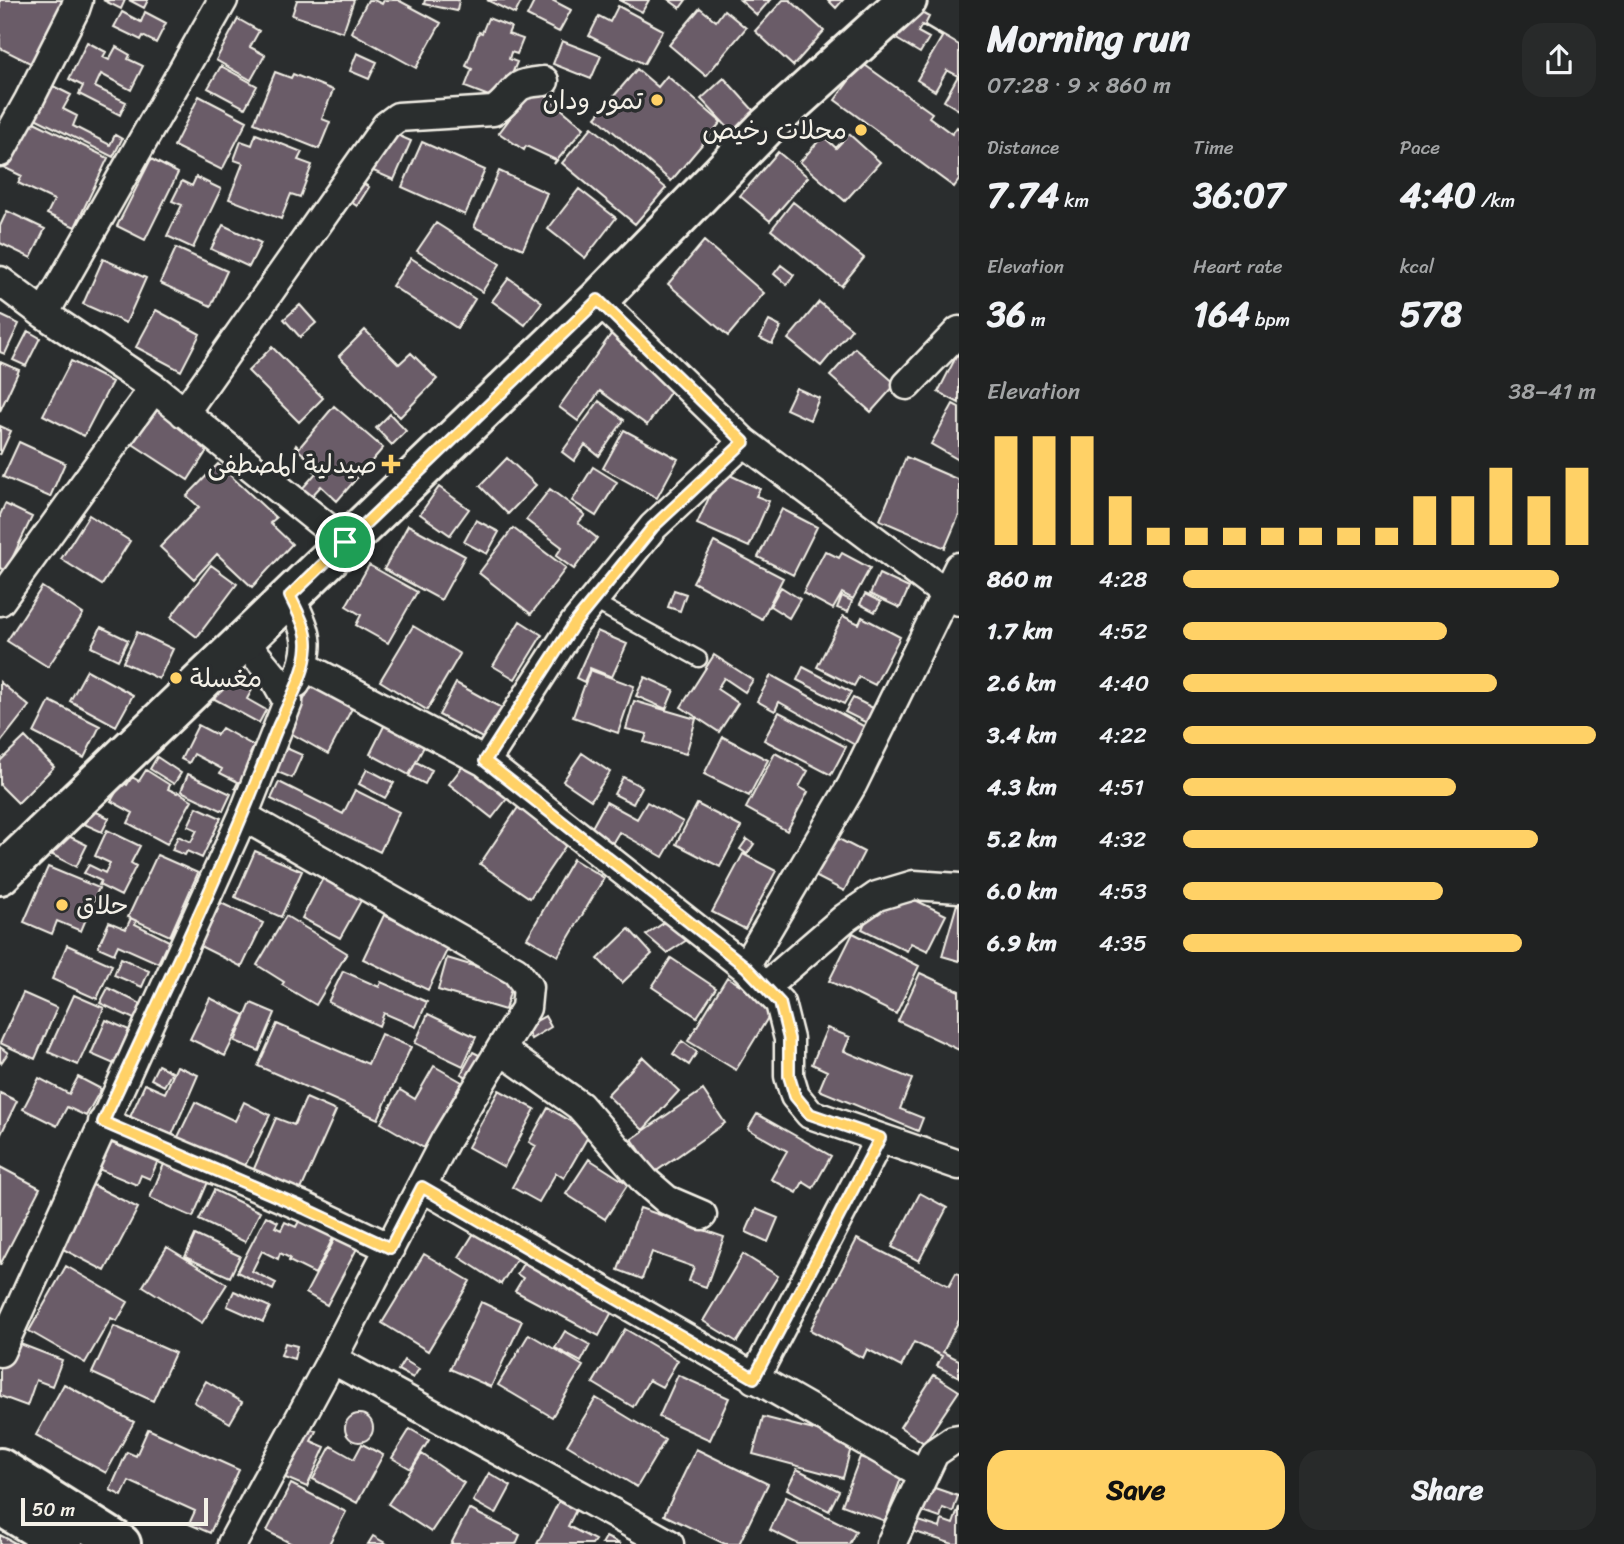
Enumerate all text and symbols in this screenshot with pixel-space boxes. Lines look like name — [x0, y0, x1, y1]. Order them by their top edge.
text: Morning run — [987, 5, 1190, 72]
button: share — [1522, 23, 1596, 97]
text: 07:28 · 9 × 860 m — [987, 65, 1171, 106]
place label: تمور ودان — [542, 77, 643, 123]
marker: تمور ودان — [649, 92, 665, 108]
place label: محلات رخيص — [702, 107, 847, 153]
marker: محلات رخيص — [853, 122, 869, 138]
text: Distance — [987, 131, 1059, 164]
text: Time — [1193, 131, 1234, 164]
text: Pace — [1400, 131, 1440, 164]
text: 7.74 — [987, 164, 1059, 226]
text: 36:07 — [1193, 164, 1285, 226]
text: 4:40 — [1400, 164, 1476, 226]
text: km — [1059, 184, 1089, 217]
text: /km — [1476, 184, 1515, 217]
text: Elevation — [987, 250, 1064, 283]
text: Heart rate — [1193, 250, 1283, 283]
text: kcal — [1400, 250, 1434, 283]
text: 36 — [987, 283, 1026, 345]
text: 164 — [1193, 283, 1250, 345]
text: 578 — [1400, 283, 1462, 345]
text: m — [1026, 303, 1046, 336]
text: bpm — [1250, 303, 1290, 336]
text: Elevation — [987, 371, 1080, 412]
text: 38–41 m — [1509, 371, 1596, 412]
place label: صيدلية المصطفى — [207, 441, 377, 487]
marker: صيدلية المصطفى — [383, 456, 399, 472]
pin — [315, 512, 375, 572]
icon: arrive — [326, 523, 364, 561]
text: 860 m — [987, 559, 1052, 600]
text: 4:28 — [1099, 559, 1147, 600]
text: 1.7 km — [987, 611, 1053, 652]
text: 4:52 — [1099, 611, 1148, 652]
place label: مغسلة — [190, 655, 262, 701]
text: 2.6 km — [987, 663, 1056, 704]
text: 4:40 — [1099, 663, 1149, 704]
marker: مغسلة — [168, 670, 184, 686]
text: 3.4 km — [987, 715, 1057, 756]
text: 4:22 — [1099, 715, 1147, 756]
text: 4.3 km — [987, 767, 1057, 808]
text: 4:51 — [1099, 767, 1144, 808]
text: 5.2 km — [987, 819, 1057, 860]
text: 4:32 — [1099, 819, 1146, 860]
text: 6.0 km — [987, 871, 1057, 912]
text: 4:53 — [1099, 871, 1147, 912]
place label: حلاق — [76, 882, 129, 928]
marker: حلاق — [54, 897, 70, 913]
text: 6.9 km — [987, 923, 1057, 964]
text: 4:35 — [1099, 923, 1147, 964]
button: Save — [987, 1450, 1285, 1530]
button: Share — [1299, 1450, 1596, 1530]
text: 50 m — [32, 1493, 75, 1526]
scale bar — [21, 1495, 208, 1527]

